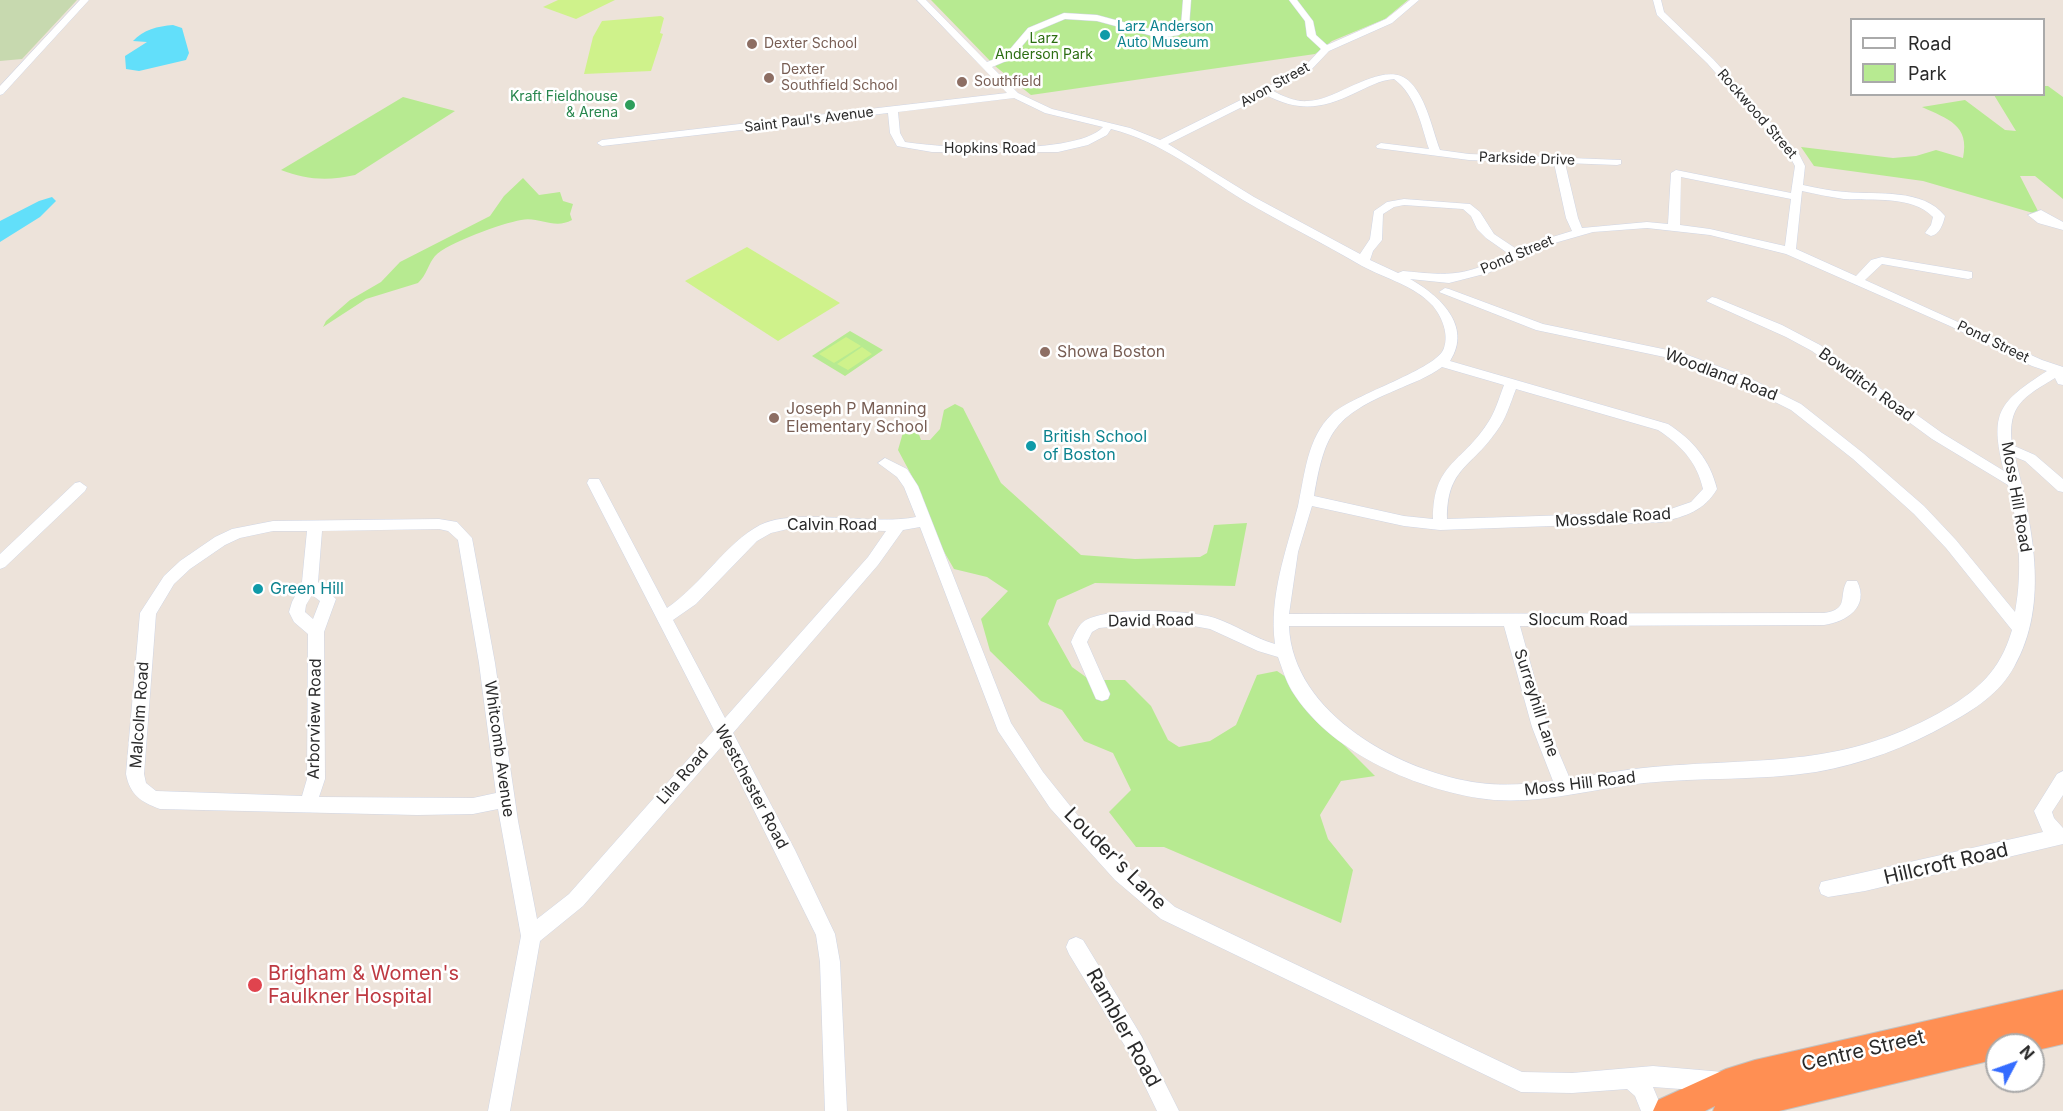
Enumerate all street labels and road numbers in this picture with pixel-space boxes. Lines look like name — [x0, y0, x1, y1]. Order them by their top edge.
street label: Avon Street — [1238, 59, 1312, 111]
street label: Rockwood Street — [1714, 66, 1800, 162]
street label: Saint Paul's Avenue — [743, 104, 875, 136]
street label: Hopkins Road — [944, 141, 1036, 157]
street label: Parkside Drive — [1479, 149, 1575, 169]
street label: Pond Street — [1478, 232, 1556, 278]
street label: Pond Street — [1954, 317, 2032, 367]
street label: Bowditch Road — [1815, 344, 1917, 426]
street label: Woodland Road — [1662, 345, 1780, 405]
street label: Moss Hill Road — [1997, 440, 2035, 554]
street label: Mossdale Road — [1554, 504, 1672, 532]
street label: Calvin Road — [787, 515, 877, 535]
street label: Slocum Road — [1528, 610, 1628, 630]
street label: David Road — [1108, 611, 1194, 631]
street label: Surreyhill Lane — [1510, 647, 1562, 759]
street label: Arborview Road — [304, 658, 326, 780]
street label: Malcolm Road — [127, 661, 153, 769]
street label: Whitcomb Avenue — [480, 680, 518, 818]
street label: Westchester Road — [710, 722, 792, 852]
street label: Lila Road — [653, 744, 713, 808]
street label: Moss Hill Road — [1523, 768, 1637, 800]
street label: Louder's Lane — [1059, 803, 1171, 915]
street label: Hillcroft Road — [1881, 838, 2011, 890]
street label: Rambler Road — [1081, 965, 1165, 1091]
street label: Centre Street — [1799, 1025, 1927, 1077]

